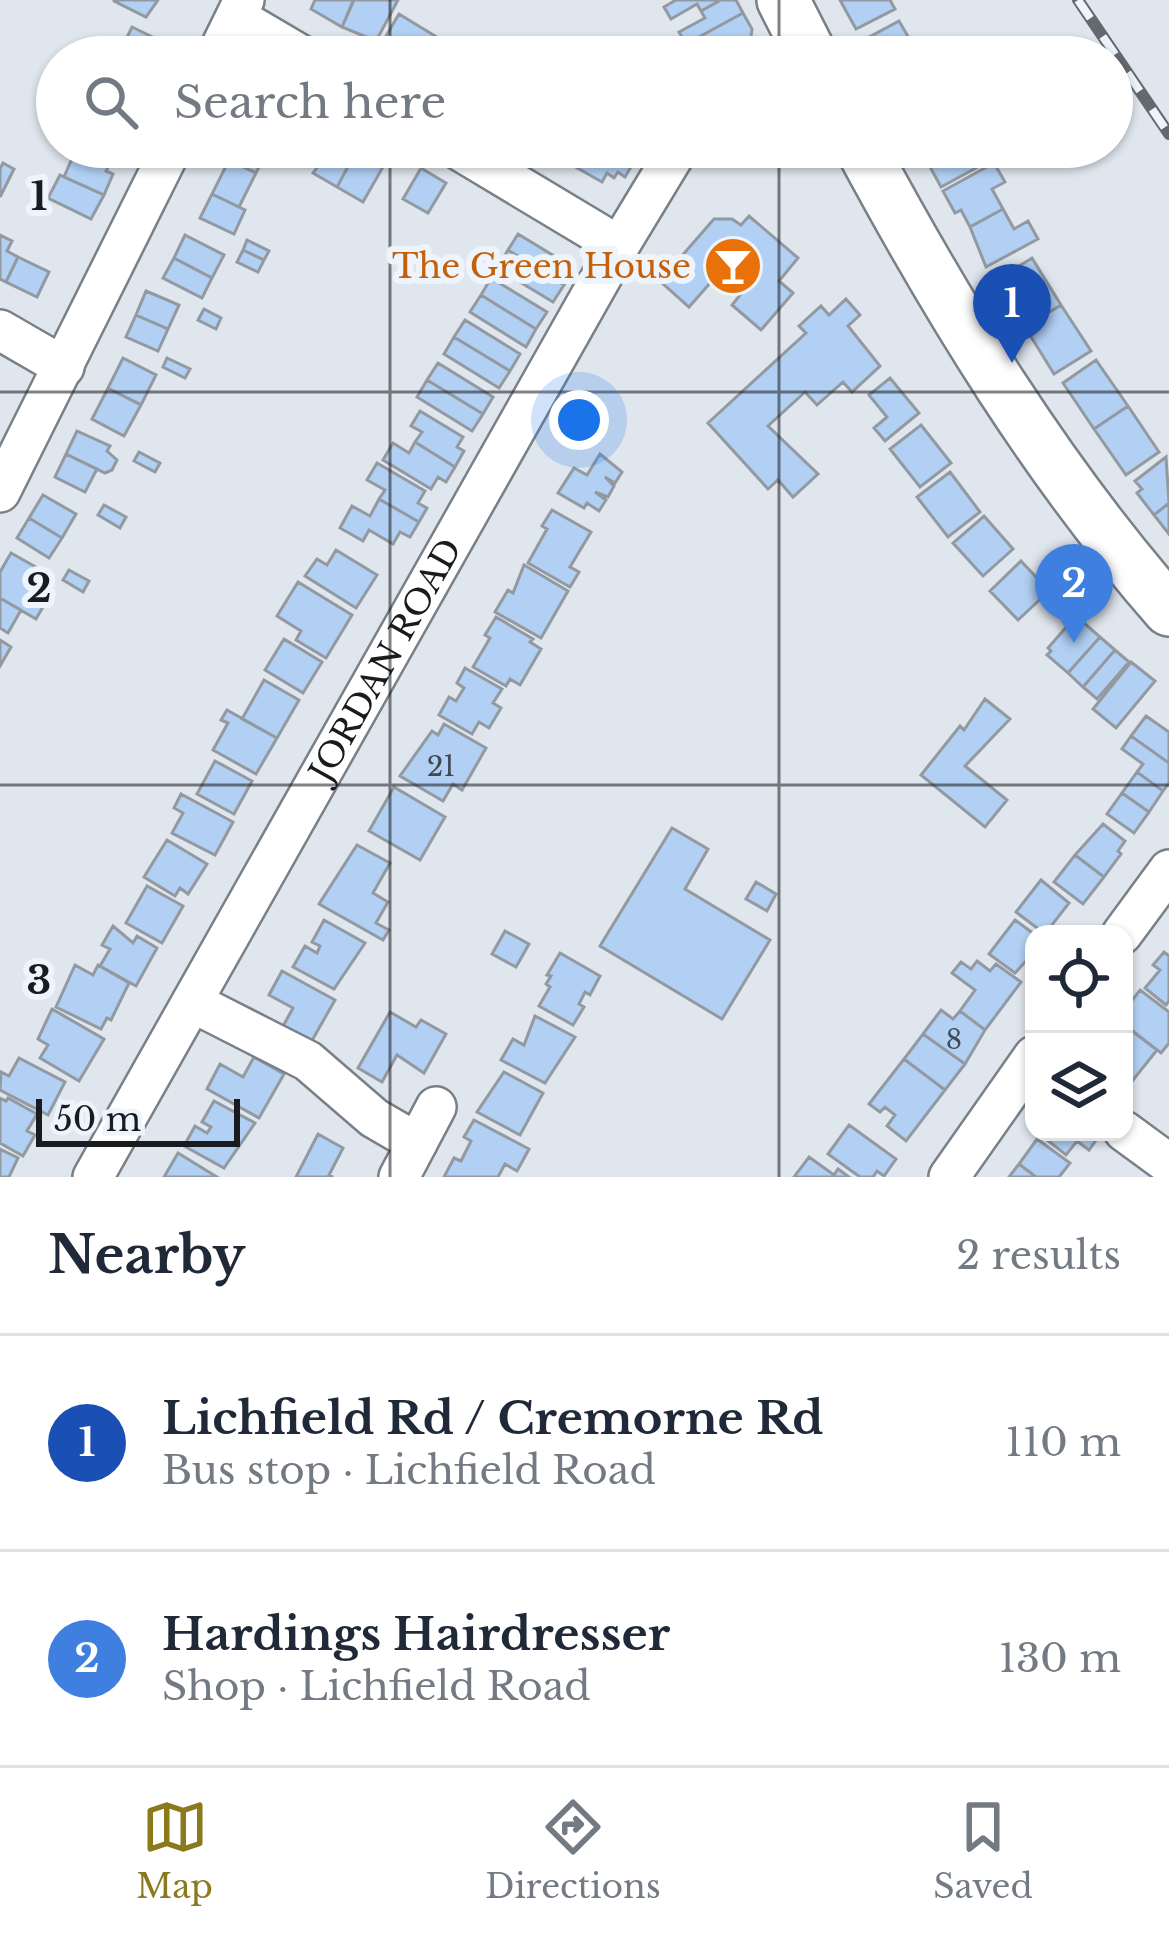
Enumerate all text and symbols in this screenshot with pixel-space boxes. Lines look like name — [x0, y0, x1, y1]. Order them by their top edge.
search box — [36, 36, 1133, 168]
icon: search — [78, 69, 144, 135]
text: Search here — [174, 74, 446, 130]
text: 1 — [30, 172, 48, 221]
bar icon: The Green House — [702, 235, 764, 297]
place label: The Green House — [392, 246, 691, 287]
pin: 1 — [973, 264, 1051, 363]
your location — [549, 390, 609, 450]
street label: JORDAN ROAD — [298, 531, 470, 792]
pin: 2 — [1035, 544, 1113, 643]
text: 2 — [26, 564, 52, 613]
house number: 21 — [427, 750, 455, 783]
map controls — [1025, 925, 1133, 1141]
button: locate — [1025, 925, 1133, 1033]
text: 3 — [27, 956, 51, 1005]
house number: 8 — [946, 1023, 962, 1056]
button: layers — [1025, 1033, 1133, 1141]
scale bar — [36, 1093, 240, 1146]
text: 50 m — [54, 1099, 141, 1140]
text: Nearby — [48, 1224, 245, 1287]
text: 2 results — [956, 1231, 1121, 1280]
text: Lichfield Rd / Cremorne Rd — [162, 1390, 824, 1446]
text: 1 — [78, 1418, 96, 1467]
text: 110 m — [1005, 1418, 1121, 1467]
text: Bus stop · Lichfield Road — [162, 1446, 656, 1495]
text: Hardings Hairdresser — [162, 1606, 670, 1662]
text: 2 — [74, 1634, 100, 1683]
text: 130 m — [999, 1634, 1121, 1683]
text: Shop · Lichfield Road — [162, 1662, 591, 1711]
tab: Map — [136, 1794, 213, 1907]
tab: Directions — [485, 1794, 661, 1907]
tab: Saved — [933, 1794, 1033, 1907]

